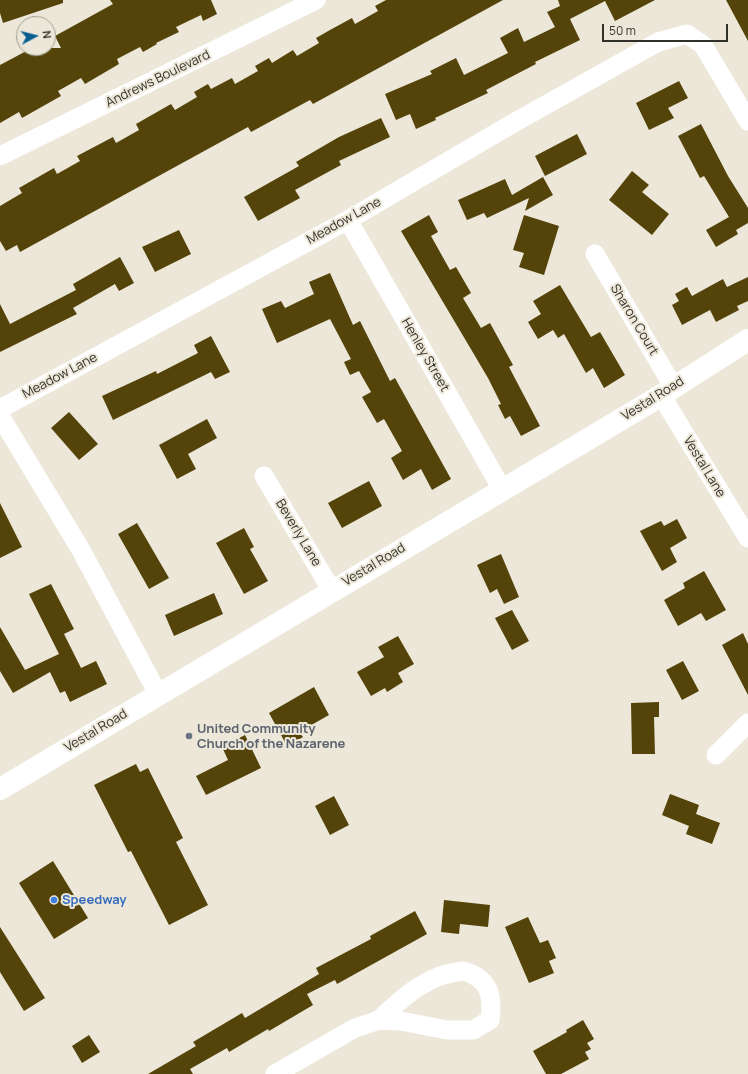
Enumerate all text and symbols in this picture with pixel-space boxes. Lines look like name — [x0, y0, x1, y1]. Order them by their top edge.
north arrow — [16, 16, 56, 56]
scale bar — [604, 16, 730, 42]
text: 50 m — [609, 22, 636, 39]
text: N — [39, 30, 55, 39]
street label: Andrews Boulevard — [103, 47, 213, 111]
street label: Meadow Lane — [304, 194, 384, 248]
street label: Sharon Court — [607, 282, 661, 358]
street label: Henley Street — [398, 316, 452, 394]
street label: Meadow Lane — [20, 350, 100, 402]
street label: Vestal Road — [619, 374, 687, 424]
street label: Vestal Lane — [680, 434, 728, 500]
street label: Beverly Lane — [272, 497, 324, 569]
street label: Vestal Road — [340, 540, 408, 590]
street label: Vestal Road — [62, 706, 130, 756]
place label: United Community Church of the Nazarene — [197, 721, 345, 752]
marker: United Community Church of the Nazarene — [184, 731, 194, 741]
place label: Speedway — [62, 892, 127, 908]
marker: Speedway — [49, 895, 59, 905]

